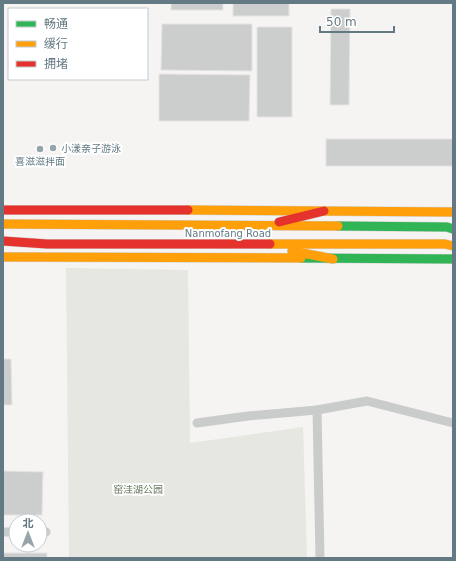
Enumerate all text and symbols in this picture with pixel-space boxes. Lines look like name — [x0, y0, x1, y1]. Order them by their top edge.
legend — [8, 8, 148, 80]
scale bar — [320, 8, 394, 34]
text: 50 m — [326, 15, 357, 29]
text: 畅通 — [44, 17, 68, 31]
text: 缓行 — [44, 37, 68, 51]
text: 拥堵 — [44, 57, 68, 71]
marker: 小漾亲子游泳 — [48, 143, 58, 153]
place label: 小漾亲子游泳 — [61, 143, 121, 154]
marker: 喜滋滋拌面 — [35, 144, 45, 154]
place label: 喜滋滋拌面 — [15, 156, 65, 167]
street label: Nanmofang Road — [185, 228, 271, 239]
park label: 窑洼湖公园 — [113, 484, 163, 495]
north arrow — [8, 513, 48, 553]
text: 北 — [23, 517, 34, 530]

